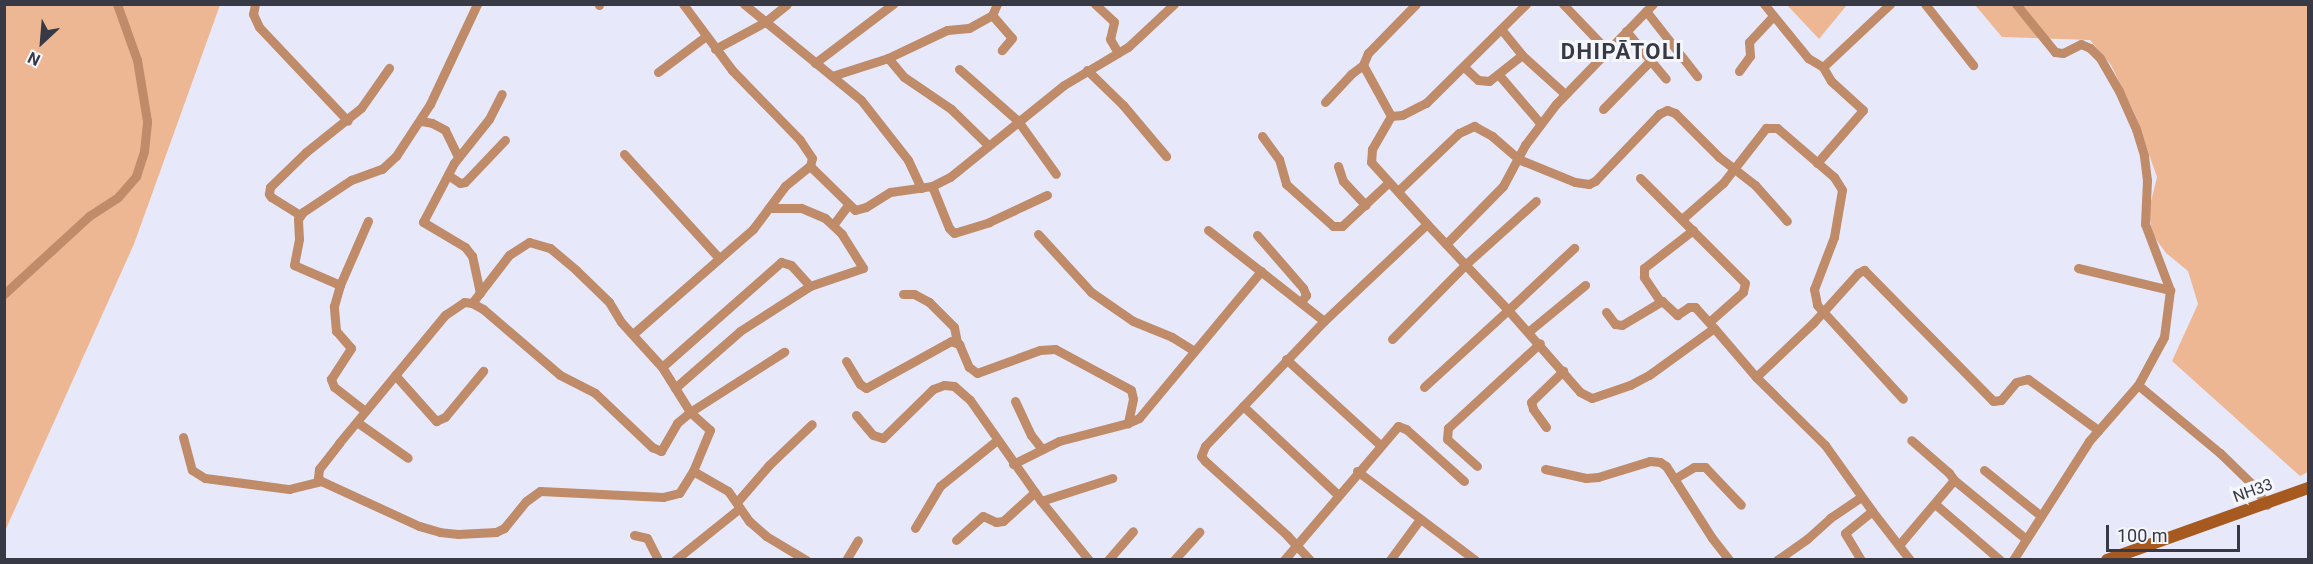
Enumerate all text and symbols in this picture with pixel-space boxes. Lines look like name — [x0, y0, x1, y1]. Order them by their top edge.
north arrow — [12, 12, 72, 72]
district label: DHIPĀTOLI — [1561, 39, 1683, 65]
text: N — [25, 48, 43, 70]
street label: NH33 — [2231, 475, 2275, 507]
scale bar — [2109, 513, 2242, 551]
text: 100 m — [2117, 525, 2168, 546]

